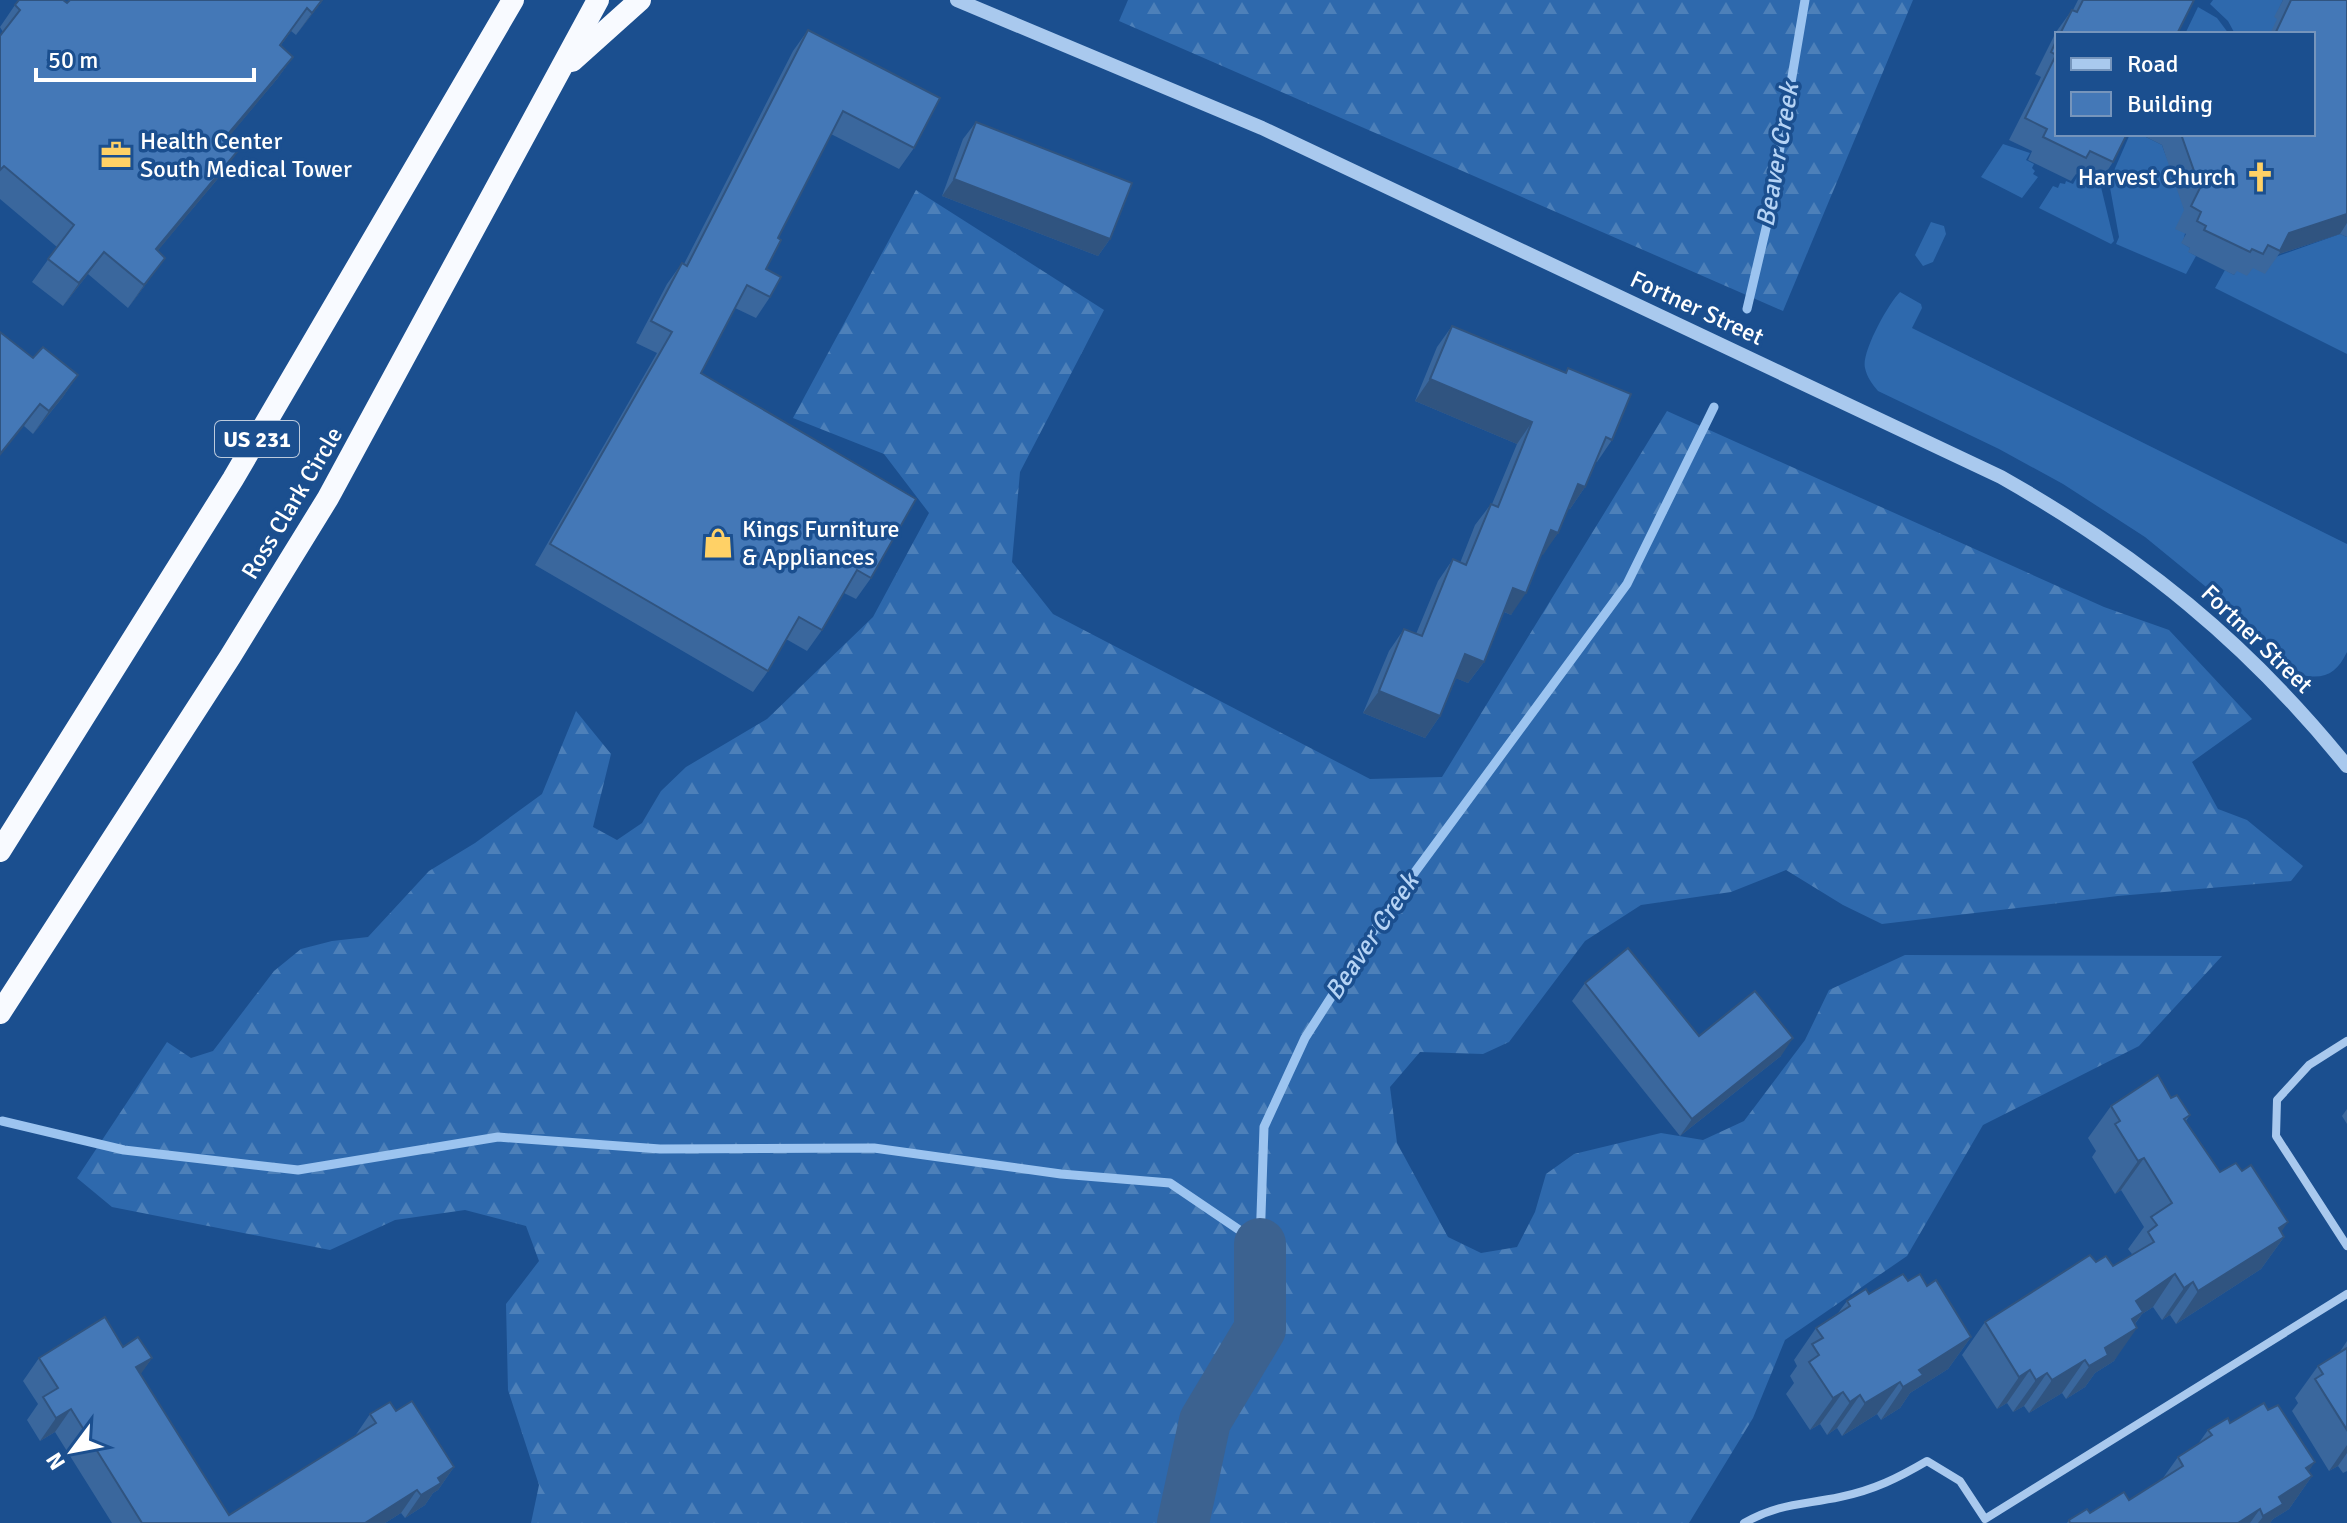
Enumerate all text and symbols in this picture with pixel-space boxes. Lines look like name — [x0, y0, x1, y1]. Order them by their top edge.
scale bar — [36, 32, 254, 82]
legend — [2055, 32, 2315, 136]
text: 50 m — [48, 45, 98, 75]
text: Road — [2127, 49, 2178, 79]
water label: Beaver Creek — [1750, 79, 1807, 229]
text: Building — [2127, 89, 2213, 119]
place label: Health Center South Medical Tower — [140, 126, 352, 184]
office icon: Health Center South Medical Tower — [99, 138, 133, 172]
church icon: Harvest Church — [2243, 160, 2277, 194]
place label: Harvest Church — [2078, 162, 2236, 192]
street label: Fortner Street — [1625, 264, 1769, 352]
road number: US 231 — [215, 421, 299, 457]
street label: Ross Clark Circle — [235, 421, 349, 585]
place label: Kings Furniture & Appliances — [742, 514, 900, 572]
shop icon: Kings Furniture & Appliances — [701, 526, 735, 560]
street label: Fortner Street — [2195, 578, 2319, 700]
water label: Beaver Creek — [1318, 866, 1427, 1006]
north arrow — [32, 1411, 112, 1491]
text: N — [40, 1448, 71, 1475]

